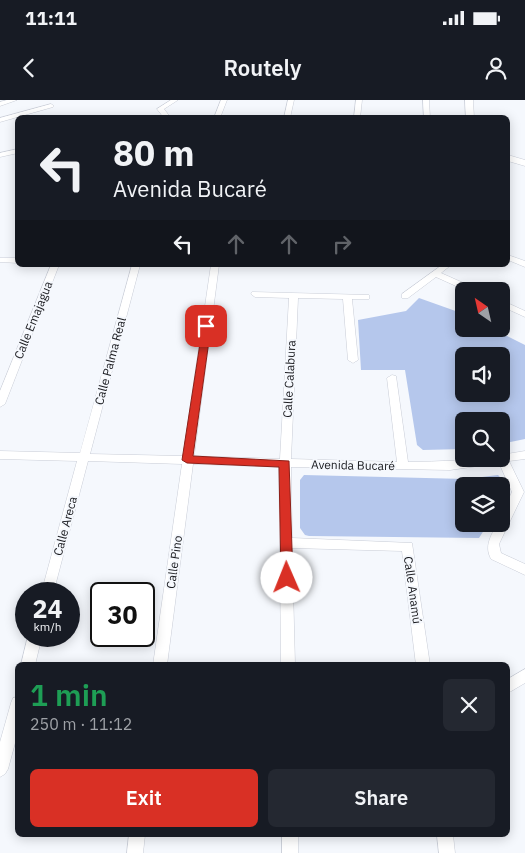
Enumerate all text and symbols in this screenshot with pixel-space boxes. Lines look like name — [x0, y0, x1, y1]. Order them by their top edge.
text: 11:11 — [25, 6, 77, 30]
text: Routely — [224, 53, 301, 82]
icon: back — [15, 54, 43, 82]
icon: person — [482, 54, 510, 82]
text: 80 m — [113, 130, 195, 176]
icon: left — [30, 135, 95, 200]
text: Avenida Bucaré — [113, 174, 267, 203]
icon: left — [169, 230, 197, 258]
icon: ahead — [222, 230, 250, 258]
icon: ahead — [275, 230, 303, 258]
icon: right — [328, 230, 356, 258]
street label: Calle Emajagua — [11, 278, 56, 361]
north arrow — [455, 282, 510, 338]
map controls — [455, 282, 510, 532]
pin — [185, 305, 227, 347]
icon: arrive — [192, 312, 220, 340]
street label: Calle Palma Real — [91, 316, 129, 406]
street label: Calle Calabura — [279, 339, 299, 418]
button: sound — [455, 347, 510, 402]
button: search — [455, 412, 510, 467]
street label: Avenida Bucaré — [311, 457, 395, 473]
button: layers — [455, 477, 510, 532]
street label: Calle Areca — [50, 494, 80, 557]
street label: Calle Pino — [163, 534, 185, 590]
position arrow — [260, 551, 312, 603]
street label: Calle Anamú — [401, 555, 425, 625]
speed limit sign: 30 — [90, 582, 155, 647]
text: 24 — [32, 592, 63, 625]
text: km/h — [33, 619, 62, 634]
text: 1 min — [30, 675, 108, 714]
button: close — [443, 679, 495, 731]
text: 250 m · 11:12 — [30, 714, 132, 734]
button: Exit — [30, 769, 258, 827]
button: Share — [268, 769, 495, 827]

